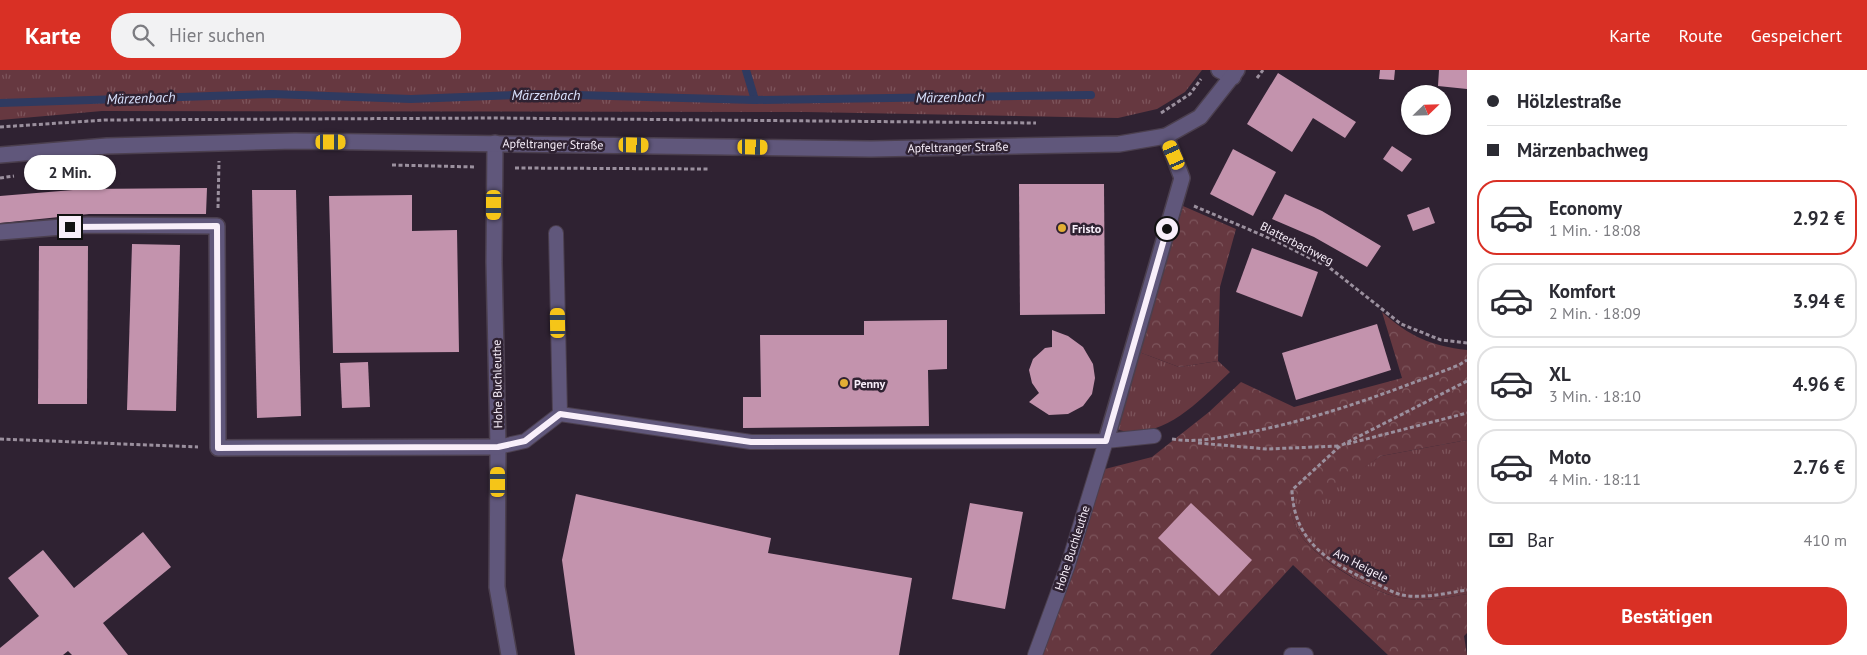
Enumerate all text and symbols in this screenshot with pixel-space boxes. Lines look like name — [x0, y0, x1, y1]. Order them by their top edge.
search box — [111, 13, 461, 58]
text: Karte — [25, 20, 81, 51]
icon: search — [129, 21, 157, 49]
text: Hier suchen — [169, 23, 265, 47]
text: Karte — [1609, 24, 1650, 47]
text: Route — [1678, 24, 1723, 47]
text: Gespeichert — [1751, 24, 1842, 47]
north arrow — [1401, 85, 1451, 135]
map controls — [1401, 85, 1451, 135]
water label: Märzenbach — [512, 86, 580, 104]
water label: Märzenbach — [915, 87, 985, 107]
water label: Märzenbach — [106, 88, 176, 108]
text: Hölzlestraße — [1517, 89, 1621, 113]
car — [316, 135, 346, 150]
street label: Apfeltranger Straße — [502, 136, 604, 152]
car — [618, 137, 649, 153]
car — [1161, 138, 1186, 172]
text: Märzenbachweg — [1517, 138, 1648, 162]
car — [737, 139, 768, 155]
street label: Apfeltranger Straße — [907, 139, 1009, 155]
callout: 2 Min. — [24, 154, 116, 190]
text: 2 Min. — [49, 162, 91, 182]
car — [486, 190, 501, 220]
icon: car — [1489, 195, 1534, 240]
text: Economy — [1549, 196, 1622, 220]
text: 2.92 € — [1792, 206, 1845, 230]
route end — [59, 216, 81, 238]
route start — [1156, 218, 1178, 240]
street label: Blatterbachweg — [1258, 218, 1336, 268]
text: 1 Min. · 18:08 — [1549, 220, 1641, 240]
place label: Fristo — [1072, 221, 1102, 236]
marker: Fristo — [1056, 222, 1068, 234]
icon: car — [1489, 278, 1534, 323]
text: Komfort — [1549, 279, 1615, 303]
text: 3.94 € — [1792, 289, 1845, 313]
text: 2 Min. · 18:09 — [1549, 303, 1641, 323]
car — [550, 308, 565, 338]
street label: Hohe Buchleuthe — [489, 340, 505, 428]
icon: car — [1489, 361, 1534, 406]
text: XL — [1549, 362, 1571, 386]
text: 4.96 € — [1792, 372, 1845, 396]
place label: Penny — [854, 376, 886, 391]
marker: Penny — [838, 377, 850, 389]
text: 3 Min. · 18:10 — [1549, 386, 1641, 406]
icon: car — [1489, 444, 1534, 489]
text: Moto — [1549, 445, 1591, 469]
text: 2.76 € — [1792, 455, 1845, 479]
car — [490, 467, 505, 497]
text: 4 Min. · 18:11 — [1549, 469, 1641, 489]
street label: Hohe Buchleuthe — [1051, 504, 1093, 592]
icon: cash — [1487, 526, 1515, 554]
text: Bar — [1527, 528, 1554, 552]
text: 410 m — [1804, 530, 1847, 550]
street label: Am Heigele — [1331, 545, 1391, 585]
button: Bestätigen — [1487, 587, 1847, 645]

